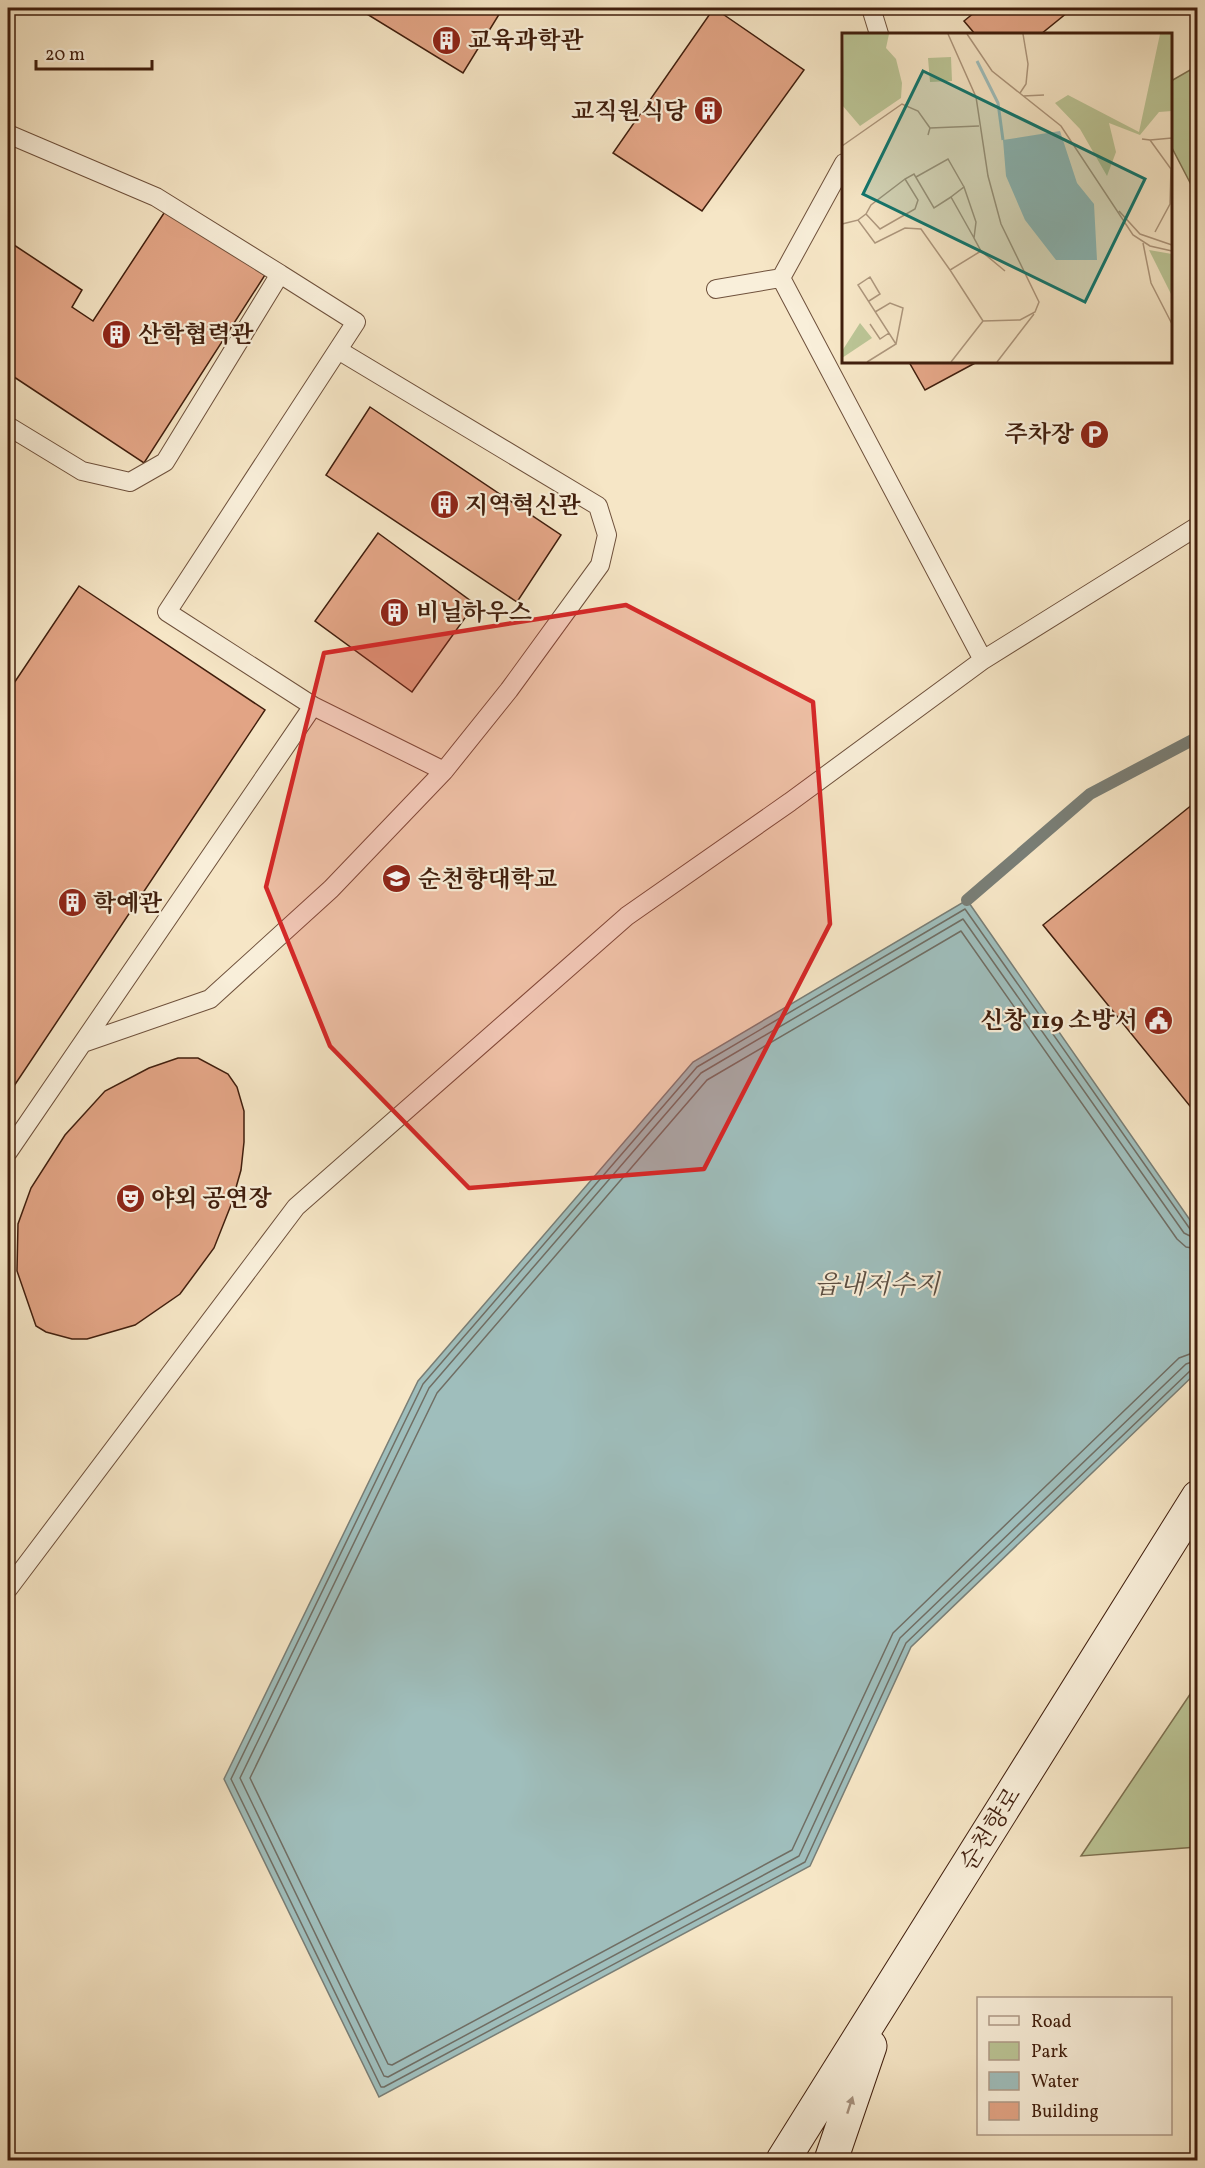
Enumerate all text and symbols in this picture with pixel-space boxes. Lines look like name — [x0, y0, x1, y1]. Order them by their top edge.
building icon: 교육과학관 — [431, 24, 463, 56]
place label: 교육과학관 — [468, 25, 584, 59]
scale bar — [36, 33, 152, 71]
inset map — [842, 33, 1172, 363]
text: 20 m — [45, 43, 85, 68]
building icon: 교직원식당 — [692, 95, 724, 127]
place label: 교직원식당 — [571, 96, 688, 130]
building icon: 산학협력관 — [101, 318, 133, 350]
place label: 산학협력관 — [138, 319, 254, 353]
parking icon: 주차장 — [1079, 418, 1111, 450]
place label: 주차장 — [1004, 419, 1075, 453]
building icon: 지역혁신관 — [428, 489, 460, 521]
place label: 지역혁신관 — [465, 490, 581, 524]
building icon: 비닐하우스 — [379, 596, 411, 628]
place label: 비닐하우스 — [416, 597, 532, 631]
school or university icon: 순천향대학교 — [381, 863, 413, 895]
place label: 순천향대학교 — [418, 864, 557, 898]
building icon: 학예관 — [56, 887, 88, 919]
place label: 학예관 — [93, 888, 163, 922]
public building icon: 신창 119 소방서 — [1143, 1004, 1175, 1036]
place label: 신창 119 소방서 — [980, 1005, 1138, 1039]
theatre icon: 야외 공연장 — [114, 1182, 146, 1214]
place label: 야외 공연장 — [151, 1183, 273, 1217]
water label: 읍내저수지 — [814, 1268, 942, 1304]
street label: 순천향로 — [953, 1782, 1031, 1878]
legend — [977, 1997, 1172, 2135]
text: Road — [1031, 2010, 1072, 2035]
text: Park — [1031, 2040, 1068, 2065]
text: Water — [1031, 2070, 1079, 2095]
one-way arrow — [846, 2096, 855, 2114]
text: Building — [1031, 2100, 1099, 2125]

